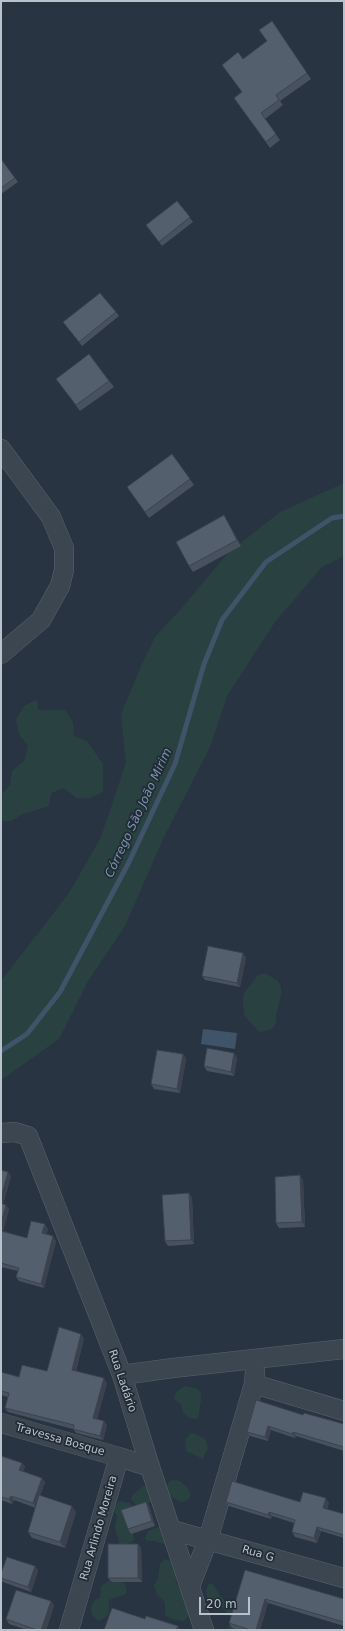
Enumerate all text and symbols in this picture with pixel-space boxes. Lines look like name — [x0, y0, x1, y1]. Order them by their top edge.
water label: Córrego São João Mirim — [103, 746, 175, 880]
street label: Rua Ladário — [105, 1348, 139, 1414]
street label: Travessa Bosque — [14, 1421, 106, 1459]
street label: Rua Arlindo Moreira — [78, 1474, 120, 1582]
street label: Rua G — [240, 1543, 276, 1565]
scale bar — [201, 1589, 252, 1615]
text: 20 m — [206, 1597, 237, 1611]

